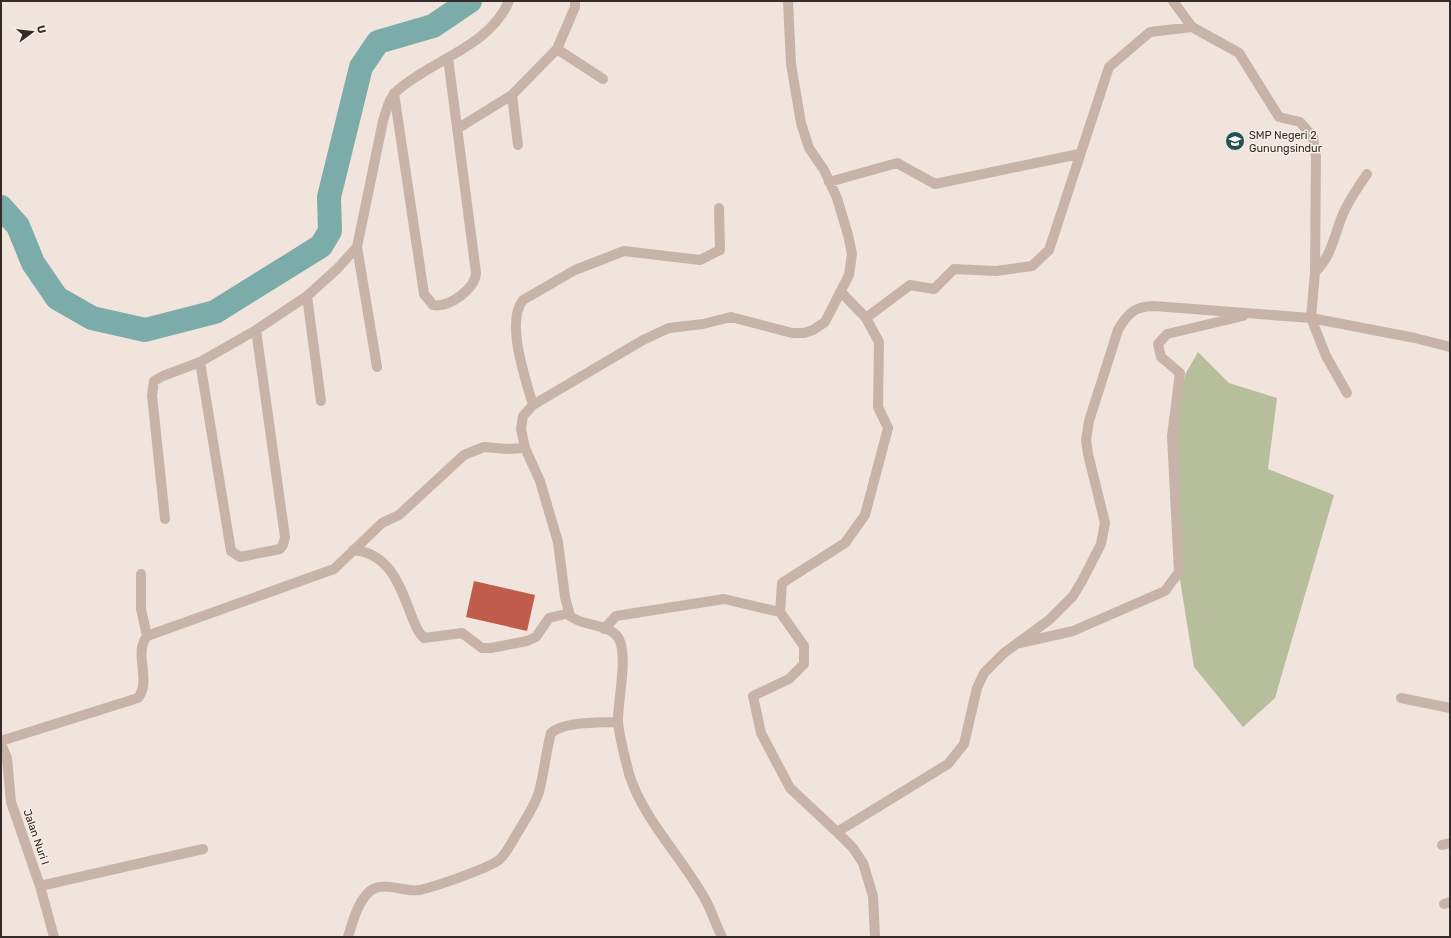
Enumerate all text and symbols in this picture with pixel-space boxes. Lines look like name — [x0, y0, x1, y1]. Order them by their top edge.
north arrow — [12, 12, 52, 52]
text: U — [34, 24, 48, 35]
place label: SMP Negeri 2 Gunungsindur — [1249, 129, 1323, 155]
school or university icon: SMP Negeri 2 Gunungsindur — [1224, 130, 1246, 152]
street label: Jalan Nuri I — [20, 808, 52, 866]

